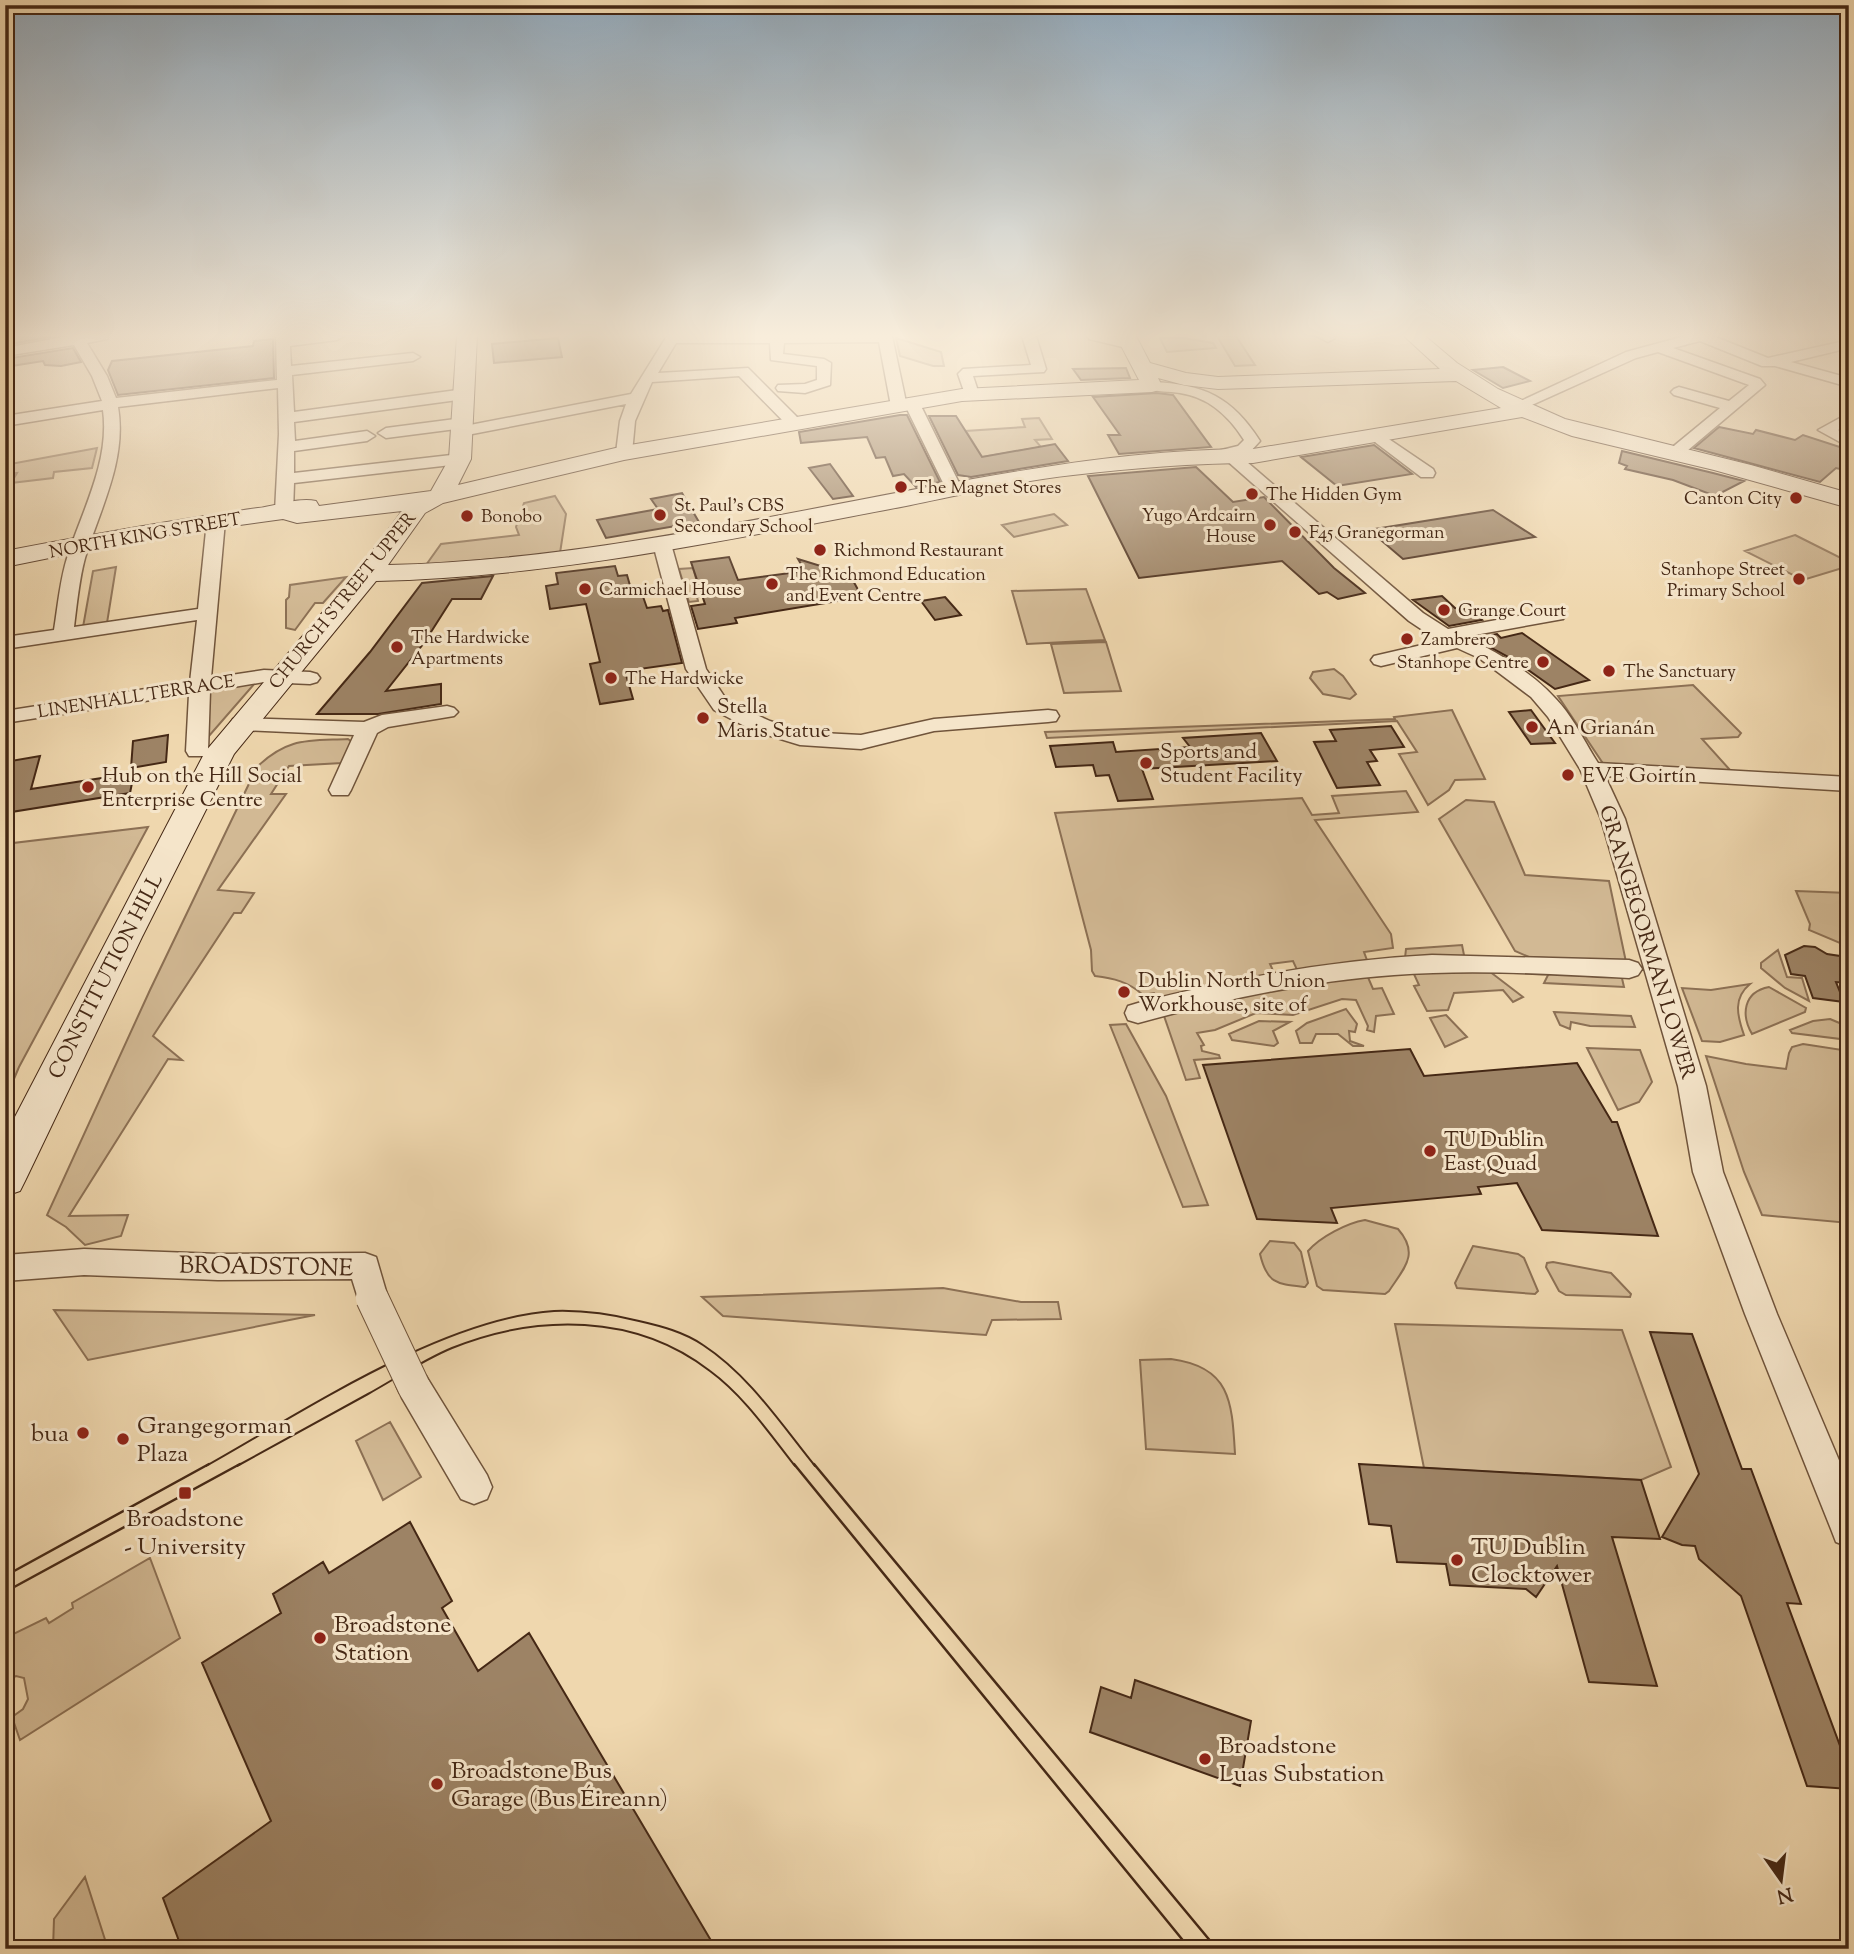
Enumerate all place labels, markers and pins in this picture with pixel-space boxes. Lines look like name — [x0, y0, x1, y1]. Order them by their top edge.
place label: The Magnet Stores — [915, 476, 1061, 502]
marker: The Magnet Stores — [893, 479, 909, 495]
place label: The Hidden Gym — [1266, 483, 1402, 509]
marker: The Hidden Gym — [1244, 486, 1260, 502]
place label: Canton City — [1684, 487, 1782, 513]
marker: Canton City — [1788, 490, 1804, 506]
place label: St. Paul's CBS Secondary School — [674, 494, 813, 541]
place label: Yugo Ardcairn House — [1142, 504, 1256, 551]
place label: Bonobo — [481, 505, 542, 531]
marker: St. Paul's CBS Secondary School — [652, 507, 668, 523]
marker: Bonobo — [459, 508, 475, 524]
marker: Yugo Ardcairn House — [1262, 517, 1278, 533]
place label: F45 Granegorman — [1309, 521, 1445, 547]
marker: F45 Granegorman — [1287, 524, 1303, 540]
place label: Richmond Restaurant — [834, 539, 1004, 565]
marker: Richmond Restaurant — [812, 542, 828, 558]
place label: Stanhope Street Primary School — [1660, 558, 1785, 605]
place label: The Richmond Education and Event Centre — [786, 563, 986, 610]
marker: Stanhope Street Primary School — [1791, 571, 1807, 587]
marker: The Richmond Education and Event Centre — [764, 576, 780, 592]
place label: Carmichael House — [599, 578, 742, 604]
marker: Carmichael House — [577, 581, 593, 597]
place label: Grange Court — [1458, 599, 1566, 625]
marker: Grange Court — [1436, 602, 1452, 618]
place label: The Hardwicke Apartments — [411, 626, 530, 673]
place label: Zambrero — [1421, 628, 1496, 654]
marker: Zambrero — [1399, 631, 1415, 647]
marker: The Hardwicke Apartments — [389, 639, 405, 655]
place label: Stanhope Centre — [1397, 651, 1529, 677]
marker: Stanhope Centre — [1535, 654, 1551, 670]
place label: The Sanctuary — [1623, 660, 1736, 686]
marker: The Sanctuary — [1601, 663, 1617, 679]
place label: The Hardwicke — [625, 667, 744, 693]
marker: The Hardwicke — [603, 670, 619, 686]
place label: Stella Maris Statue — [717, 693, 830, 747]
marker: Stella Maris Statue — [695, 710, 711, 726]
place label: An Grianán — [1546, 714, 1655, 744]
marker: An Grianán — [1524, 719, 1540, 735]
place label: Sports and Student Facility — [1160, 738, 1303, 792]
marker: Sports and Student Facility — [1138, 755, 1154, 771]
place label: Hub on the Hill Social Enterprise Centre — [102, 762, 302, 816]
place label: EVE Goirtín — [1582, 762, 1697, 792]
marker: EVE Goirtín — [1560, 767, 1576, 783]
marker: Hub on the Hill Social Enterprise Centre — [80, 779, 96, 795]
place label: Dublin North Union Workhouse, site of — [1138, 967, 1326, 1021]
marker: Dublin North Union Workhouse, site of — [1116, 984, 1132, 1000]
place label: TU Dublin East Quad — [1444, 1126, 1545, 1180]
marker: TU Dublin East Quad — [1422, 1143, 1438, 1159]
place label: Grangegorman Plaza — [137, 1410, 292, 1472]
place label: bua — [31, 1418, 69, 1452]
marker: bua — [75, 1425, 91, 1441]
marker: Grangegorman Plaza — [115, 1431, 131, 1447]
marker: Broadstone - University — [177, 1485, 193, 1501]
place label: Broadstone - University — [124, 1503, 246, 1565]
place label: TU Dublin Clocktower — [1471, 1531, 1592, 1593]
marker: TU Dublin Clocktower — [1449, 1552, 1465, 1568]
place label: Broadstone Station — [334, 1609, 451, 1671]
marker: Broadstone Station — [312, 1630, 328, 1646]
place label: Broadstone Luas Substation — [1219, 1730, 1385, 1792]
marker: Broadstone Luas Substation — [1197, 1751, 1213, 1767]
place label: Broadstone Bus Garage (Bus Éireann) — [451, 1755, 668, 1817]
marker: Broadstone Bus Garage (Bus Éireann) — [429, 1776, 445, 1792]

